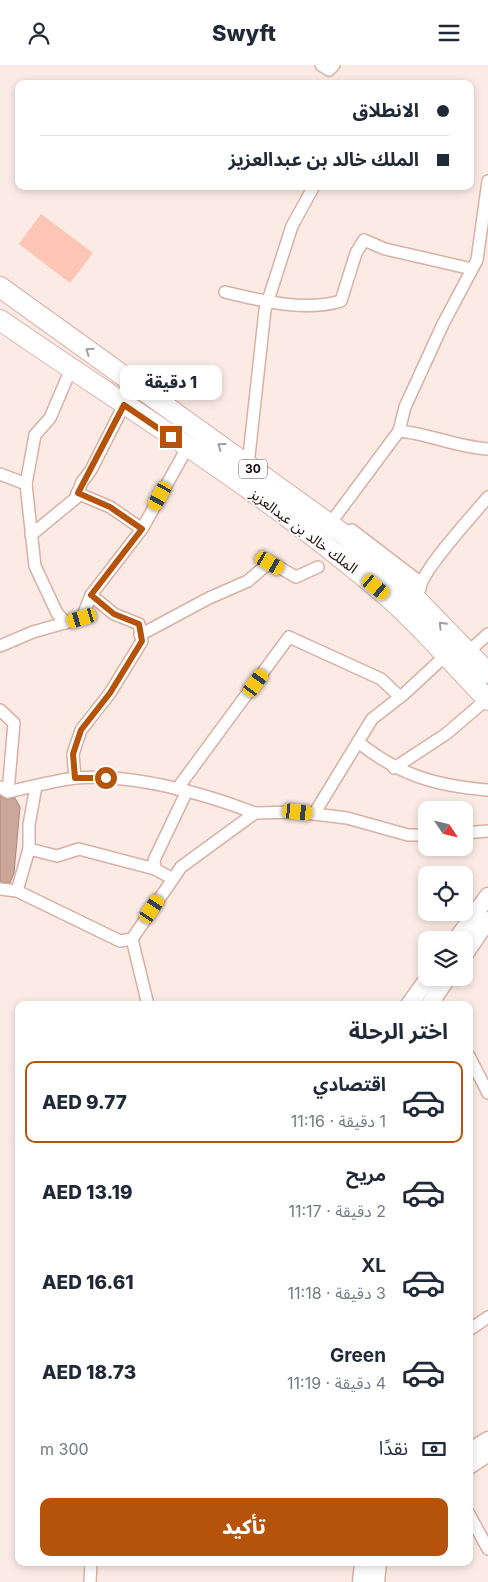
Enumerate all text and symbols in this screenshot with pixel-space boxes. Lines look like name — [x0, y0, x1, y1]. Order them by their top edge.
icon: person — [25, 19, 53, 47]
icon: menu — [435, 19, 463, 47]
text: Swyft — [212, 20, 276, 46]
text: الانطلاق — [353, 99, 419, 122]
text: الملك خالد بن عبدالعزيز — [229, 148, 419, 171]
one-way arrow — [86, 347, 95, 357]
callout: 1 دقيقة — [120, 365, 222, 399]
text: 1 دقيقة — [145, 372, 197, 392]
route end — [160, 426, 182, 448]
one-way arrow — [218, 443, 227, 451]
road number: 30 — [239, 459, 267, 479]
car — [146, 479, 173, 513]
street label: الملك خالد بن عبدالعزيز — [246, 484, 361, 577]
car — [253, 549, 286, 577]
car — [359, 572, 392, 602]
car — [65, 606, 98, 630]
one-way arrow — [439, 622, 448, 631]
car — [241, 666, 270, 700]
route start — [95, 767, 117, 789]
north arrow — [418, 801, 472, 856]
map controls — [418, 801, 473, 986]
car — [282, 803, 313, 821]
button: locate — [418, 866, 473, 921]
car — [137, 892, 166, 926]
button: layers — [418, 931, 473, 986]
text: اختر الرحلة — [349, 1018, 448, 1044]
text: اقتصادي — [313, 1073, 386, 1096]
icon: car — [401, 1080, 446, 1125]
text: AED 9.77 — [42, 1091, 127, 1114]
text: 1 دقيقة · 11:16 — [291, 1111, 386, 1131]
text: مريح — [346, 1163, 386, 1186]
icon: car — [401, 1170, 446, 1215]
text: AED 13.19 — [42, 1181, 133, 1204]
text: 2 دقيقة · 11:17 — [288, 1201, 386, 1221]
text: XL — [361, 1254, 386, 1277]
icon: car — [401, 1260, 446, 1305]
text: AED 16.61 — [42, 1271, 134, 1294]
text: 3 دقيقة · 11:18 — [288, 1283, 386, 1303]
text: Green — [330, 1344, 386, 1367]
icon: car — [401, 1350, 446, 1395]
text: AED 18.73 — [42, 1361, 136, 1384]
text: 4 دقيقة · 11:19 — [287, 1373, 386, 1393]
icon: cash — [420, 1435, 448, 1463]
text: نقدًا — [379, 1437, 408, 1460]
text: 300 m — [40, 1439, 89, 1459]
button: تأكيد — [40, 1498, 448, 1556]

